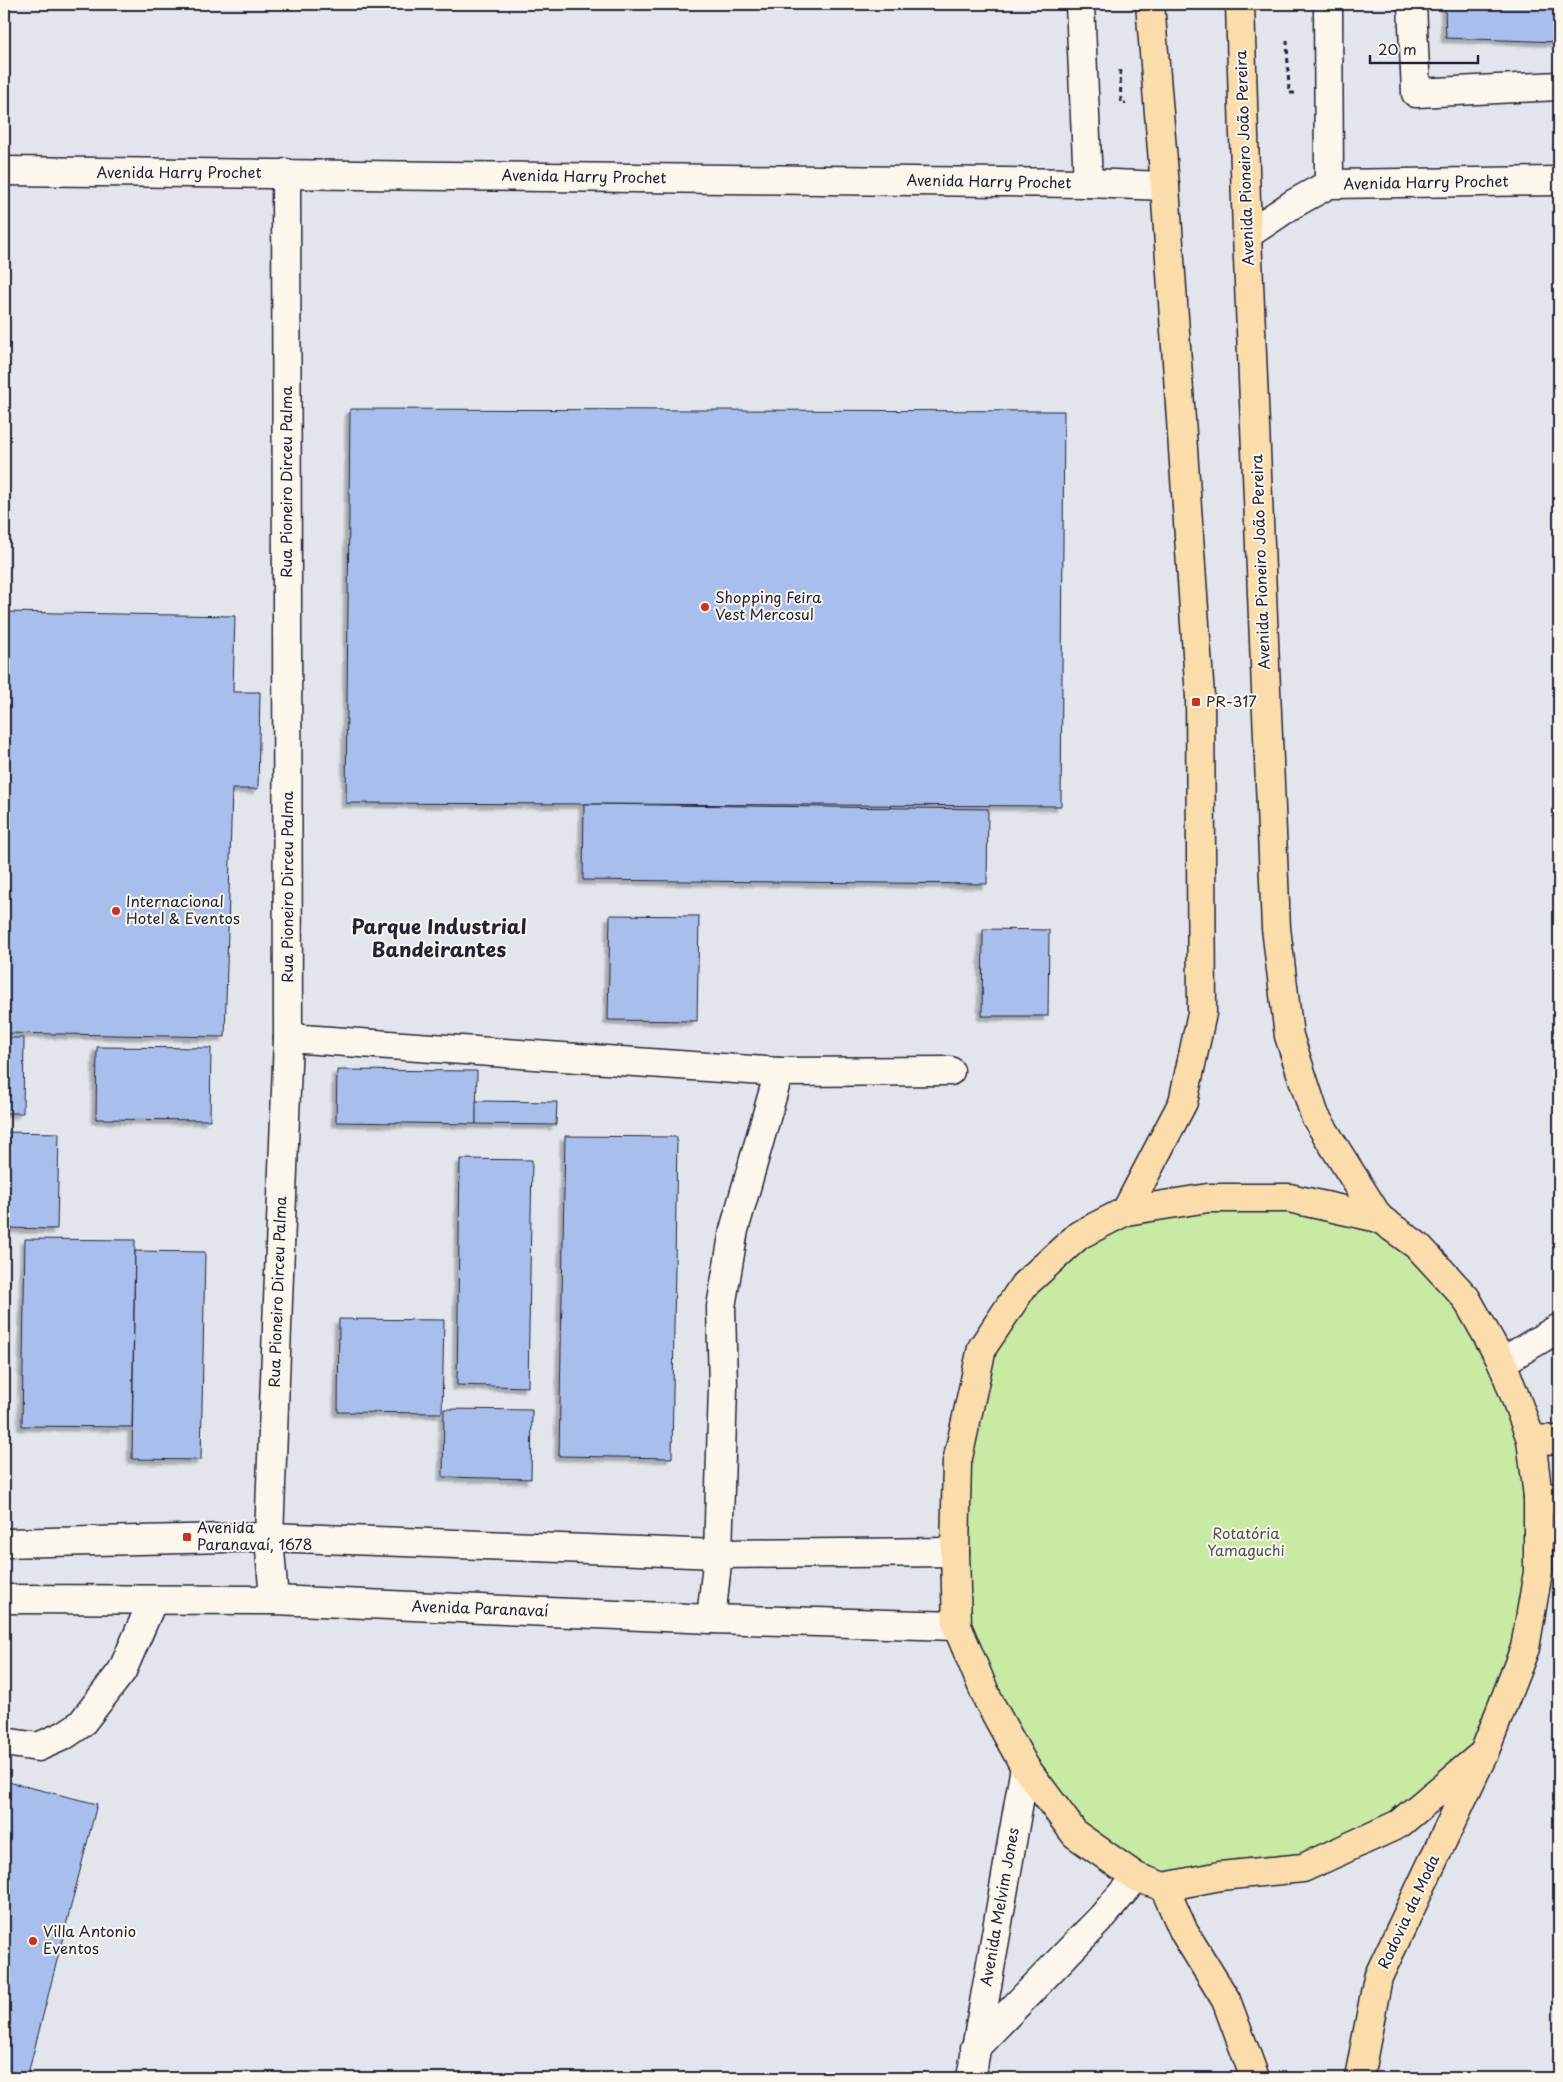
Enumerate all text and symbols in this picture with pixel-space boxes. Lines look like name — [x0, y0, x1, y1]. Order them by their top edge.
scale bar — [1370, 32, 1478, 64]
text: 20 m — [1378, 37, 1417, 60]
street label: Avenida Pioneiro João Pereira — [1228, 49, 1259, 266]
street label: Avenida Harry Prochet — [96, 160, 262, 183]
street label: Avenida Harry Prochet — [501, 163, 667, 188]
street label: Avenida Harry Prochet — [906, 168, 1072, 193]
street label: Avenida Harry Prochet — [1343, 169, 1509, 194]
street label: Rua Pioneiro Dirceu Palma — [274, 386, 297, 578]
street label: Avenida Pioneiro João Pereira — [1244, 453, 1275, 670]
place label: Shopping Feira Vest Mercosul — [715, 585, 822, 625]
marker: Shopping Feira Vest Mercosul — [699, 601, 711, 613]
place label: PR-317 — [1206, 689, 1257, 712]
marker: PR-317 — [1190, 696, 1202, 708]
street label: Rua Pioneiro Dirceu Palma — [275, 791, 298, 983]
place label: Internacional Hotel & Eventos — [126, 889, 240, 929]
marker: Internacional Hotel & Eventos — [110, 905, 122, 917]
district label: Parque Industrial Bandeirantes — [351, 911, 527, 964]
street label: Rua Pioneiro Dirceu Palma — [262, 1195, 291, 1388]
place label: Avenida Paranavaí, 1678 — [197, 1515, 312, 1555]
park label: Rotatória Yamaguchi — [1207, 1521, 1285, 1561]
marker: Avenida Paranavaí, 1678 — [181, 1531, 193, 1543]
street label: Avenida Paranavaí — [411, 1594, 550, 1621]
street label: Avenida Melvim Jones — [973, 1825, 1024, 1988]
street label: Rodovia da Moda — [1371, 1850, 1445, 1972]
place label: Villa Antonio Eventos — [43, 1919, 136, 1959]
marker: Villa Antonio Eventos — [27, 1935, 39, 1947]

